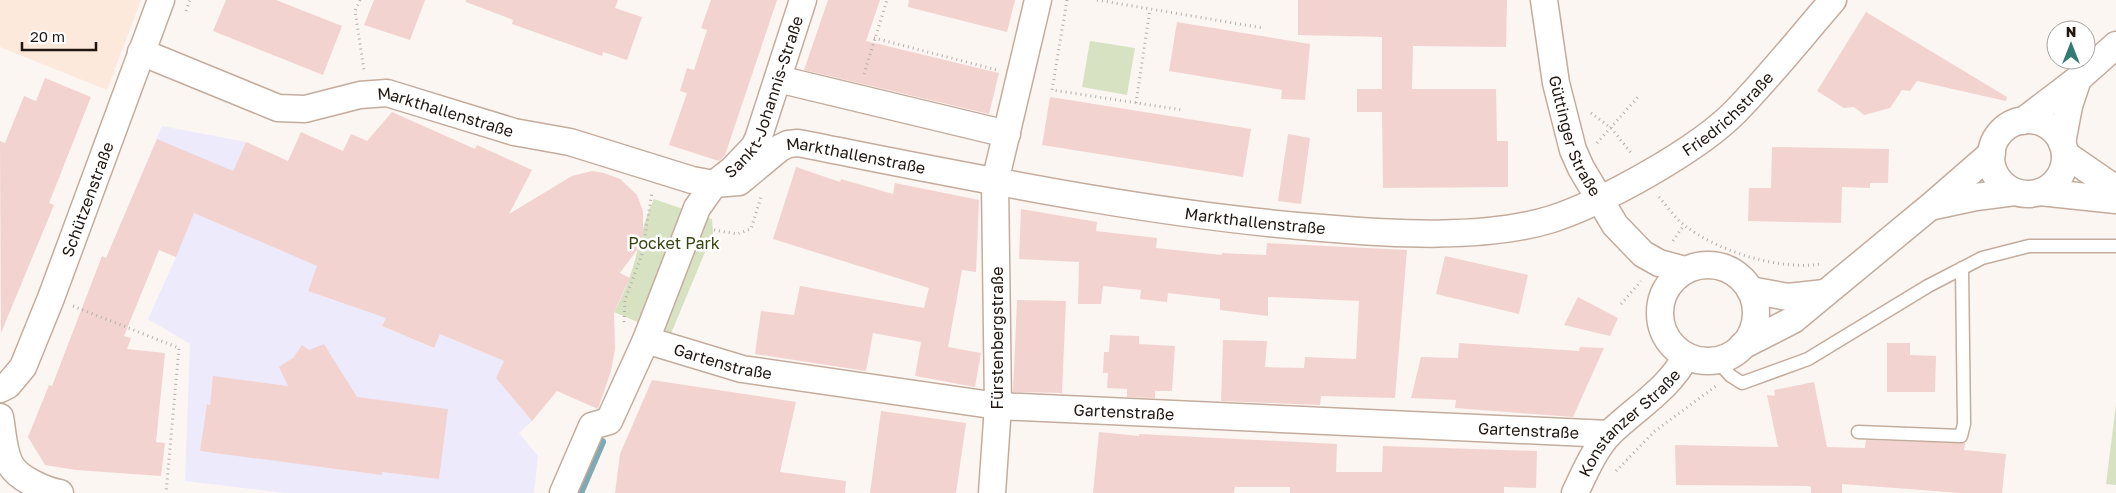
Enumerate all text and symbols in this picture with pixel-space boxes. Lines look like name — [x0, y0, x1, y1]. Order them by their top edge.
street label: Sankt-Johannis-Straße — [720, 13, 807, 182]
scale bar — [22, 20, 96, 52]
north arrow — [2046, 20, 2096, 70]
text: N — [2066, 23, 2076, 40]
text: 20 m — [30, 27, 65, 45]
street label: Friedrichstraße — [1678, 68, 1777, 160]
street label: Güttinger Straße — [1545, 74, 1605, 200]
street label: Markthallenstraße — [377, 83, 516, 141]
street label: Markthallenstraße — [785, 133, 927, 178]
street label: Schützenstraße — [57, 139, 118, 260]
street label: Markthallenstraße — [1183, 203, 1326, 238]
park label: Pocket Park — [628, 233, 720, 253]
street label: Fürstenbergstraße — [987, 266, 1007, 410]
street label: Gartenstraße — [671, 339, 773, 383]
street label: Konstanzer Straße — [1574, 365, 1684, 480]
street label: Gartenstraße — [1073, 399, 1175, 424]
street label: Gartenstraße — [1478, 418, 1579, 443]

